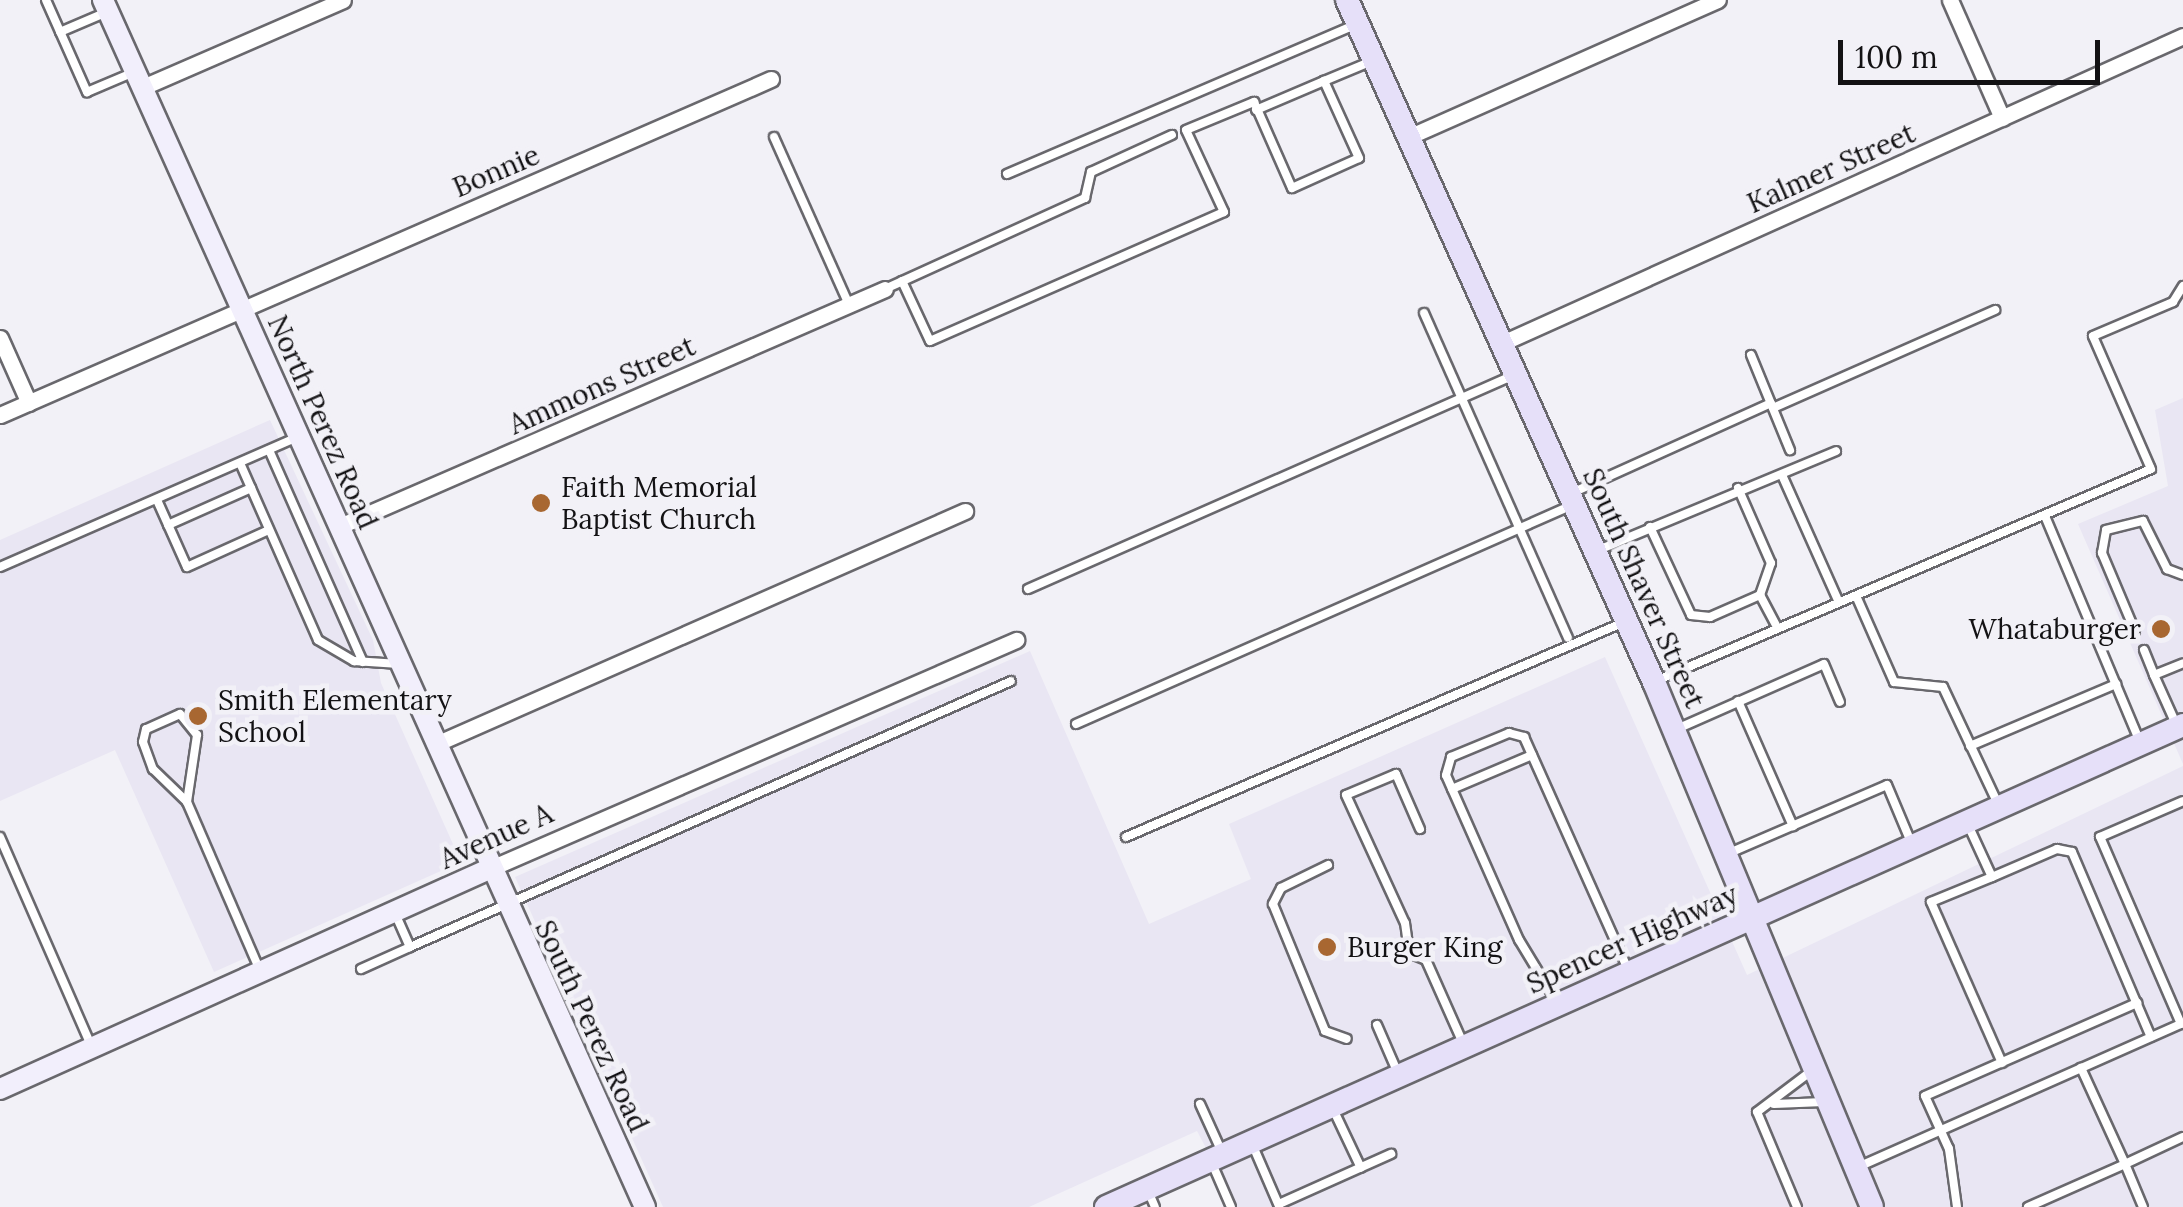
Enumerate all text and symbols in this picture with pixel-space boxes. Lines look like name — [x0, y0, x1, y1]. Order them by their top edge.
scale bar — [1843, 20, 2106, 82]
text: 100 m — [1855, 38, 1938, 76]
street label: Kalmer Street — [1742, 116, 1920, 220]
street label: Bonnie — [448, 138, 544, 204]
street label: North Perez Road — [261, 310, 385, 534]
street label: Ammons Street — [504, 329, 700, 441]
street label: South Shaver Street — [1576, 463, 1712, 713]
place label: Faith Memorial Baptist Church — [561, 470, 757, 536]
marker: Faith Memorial Baptist Church — [530, 492, 552, 514]
place label: Whataburger — [1969, 612, 2141, 646]
marker: Whataburger — [2150, 618, 2172, 640]
place label: Smith Elementary School — [218, 683, 452, 749]
marker: Smith Elementary School — [187, 705, 209, 727]
street label: Avenue A — [434, 796, 558, 876]
street label: Spencer Highway — [1521, 877, 1743, 1001]
street label: South Perez Road — [528, 915, 656, 1137]
place label: Burger King — [1347, 930, 1502, 964]
marker: Burger King — [1316, 936, 1338, 958]

